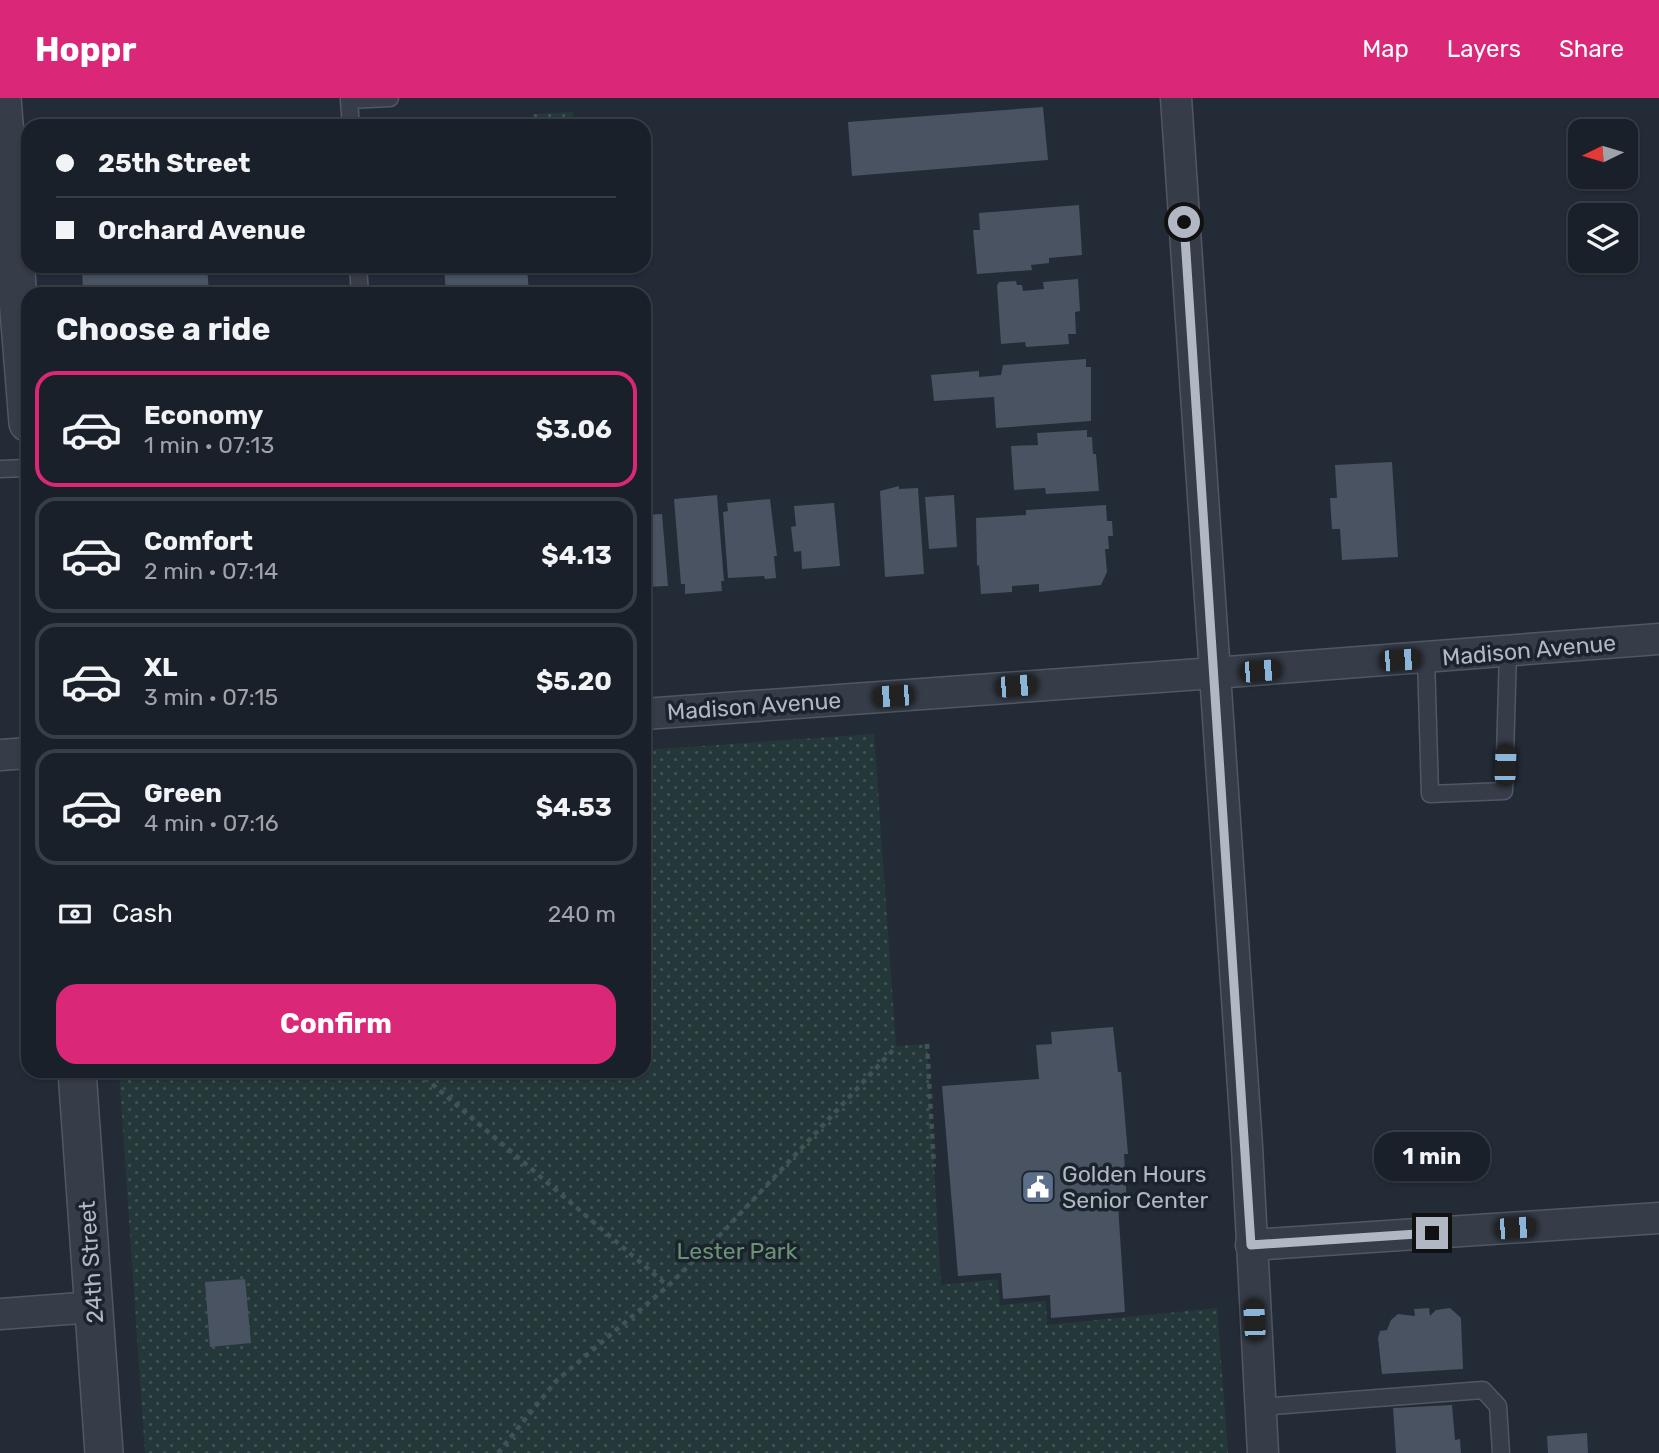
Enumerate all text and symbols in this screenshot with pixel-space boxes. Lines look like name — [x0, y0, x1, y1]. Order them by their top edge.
text: Hoppr — [35, 30, 136, 69]
text: Map — [1362, 35, 1409, 63]
text: Layers — [1447, 35, 1521, 63]
text: Share — [1559, 35, 1624, 63]
north arrow — [1568, 119, 1638, 189]
map controls — [1568, 119, 1638, 273]
text: 25th Street — [98, 148, 250, 179]
button: layers — [1568, 203, 1638, 273]
route start — [1168, 206, 1200, 238]
text: Orchard Avenue — [98, 215, 306, 246]
text: Choose a ride — [56, 310, 270, 348]
icon: car — [60, 398, 123, 461]
text: Economy — [144, 400, 263, 431]
text: $3.06 — [536, 414, 612, 445]
text: 1 min · 07:13 — [144, 431, 274, 459]
icon: car — [60, 524, 123, 587]
text: Comfort — [144, 526, 253, 557]
text: $4.13 — [541, 540, 612, 571]
text: 2 min · 07:14 — [144, 557, 278, 585]
street label: Madison Avenue — [1441, 628, 1617, 672]
car — [1379, 648, 1422, 672]
icon: car — [60, 650, 123, 713]
text: XL — [144, 652, 177, 683]
car — [1239, 659, 1282, 683]
text: $5.20 — [536, 666, 612, 697]
car — [995, 674, 1038, 698]
text: 3 min · 07:15 — [144, 683, 278, 711]
car — [872, 684, 915, 708]
street label: Madison Avenue — [666, 686, 842, 726]
car — [1494, 744, 1517, 786]
icon: car — [60, 776, 123, 839]
text: Green — [144, 778, 222, 809]
text: $4.53 — [536, 792, 612, 823]
text: 4 min · 07:16 — [144, 809, 279, 837]
icon: cash — [56, 895, 94, 933]
text: Cash — [112, 898, 173, 929]
text: 240 m — [548, 900, 616, 928]
button: Confirm — [56, 984, 616, 1064]
callout: 1 min — [1374, 1132, 1490, 1180]
text: 1 min — [1403, 1142, 1461, 1170]
place label: Golden Hours Senior Center — [1062, 1160, 1209, 1214]
public building icon: Golden Hours Senior Center — [1019, 1168, 1057, 1206]
street label: 24th Street — [73, 1200, 109, 1324]
car — [1494, 1216, 1537, 1240]
route end — [1416, 1217, 1448, 1249]
park label: Lester Park — [677, 1237, 798, 1265]
car — [1243, 1298, 1266, 1342]

